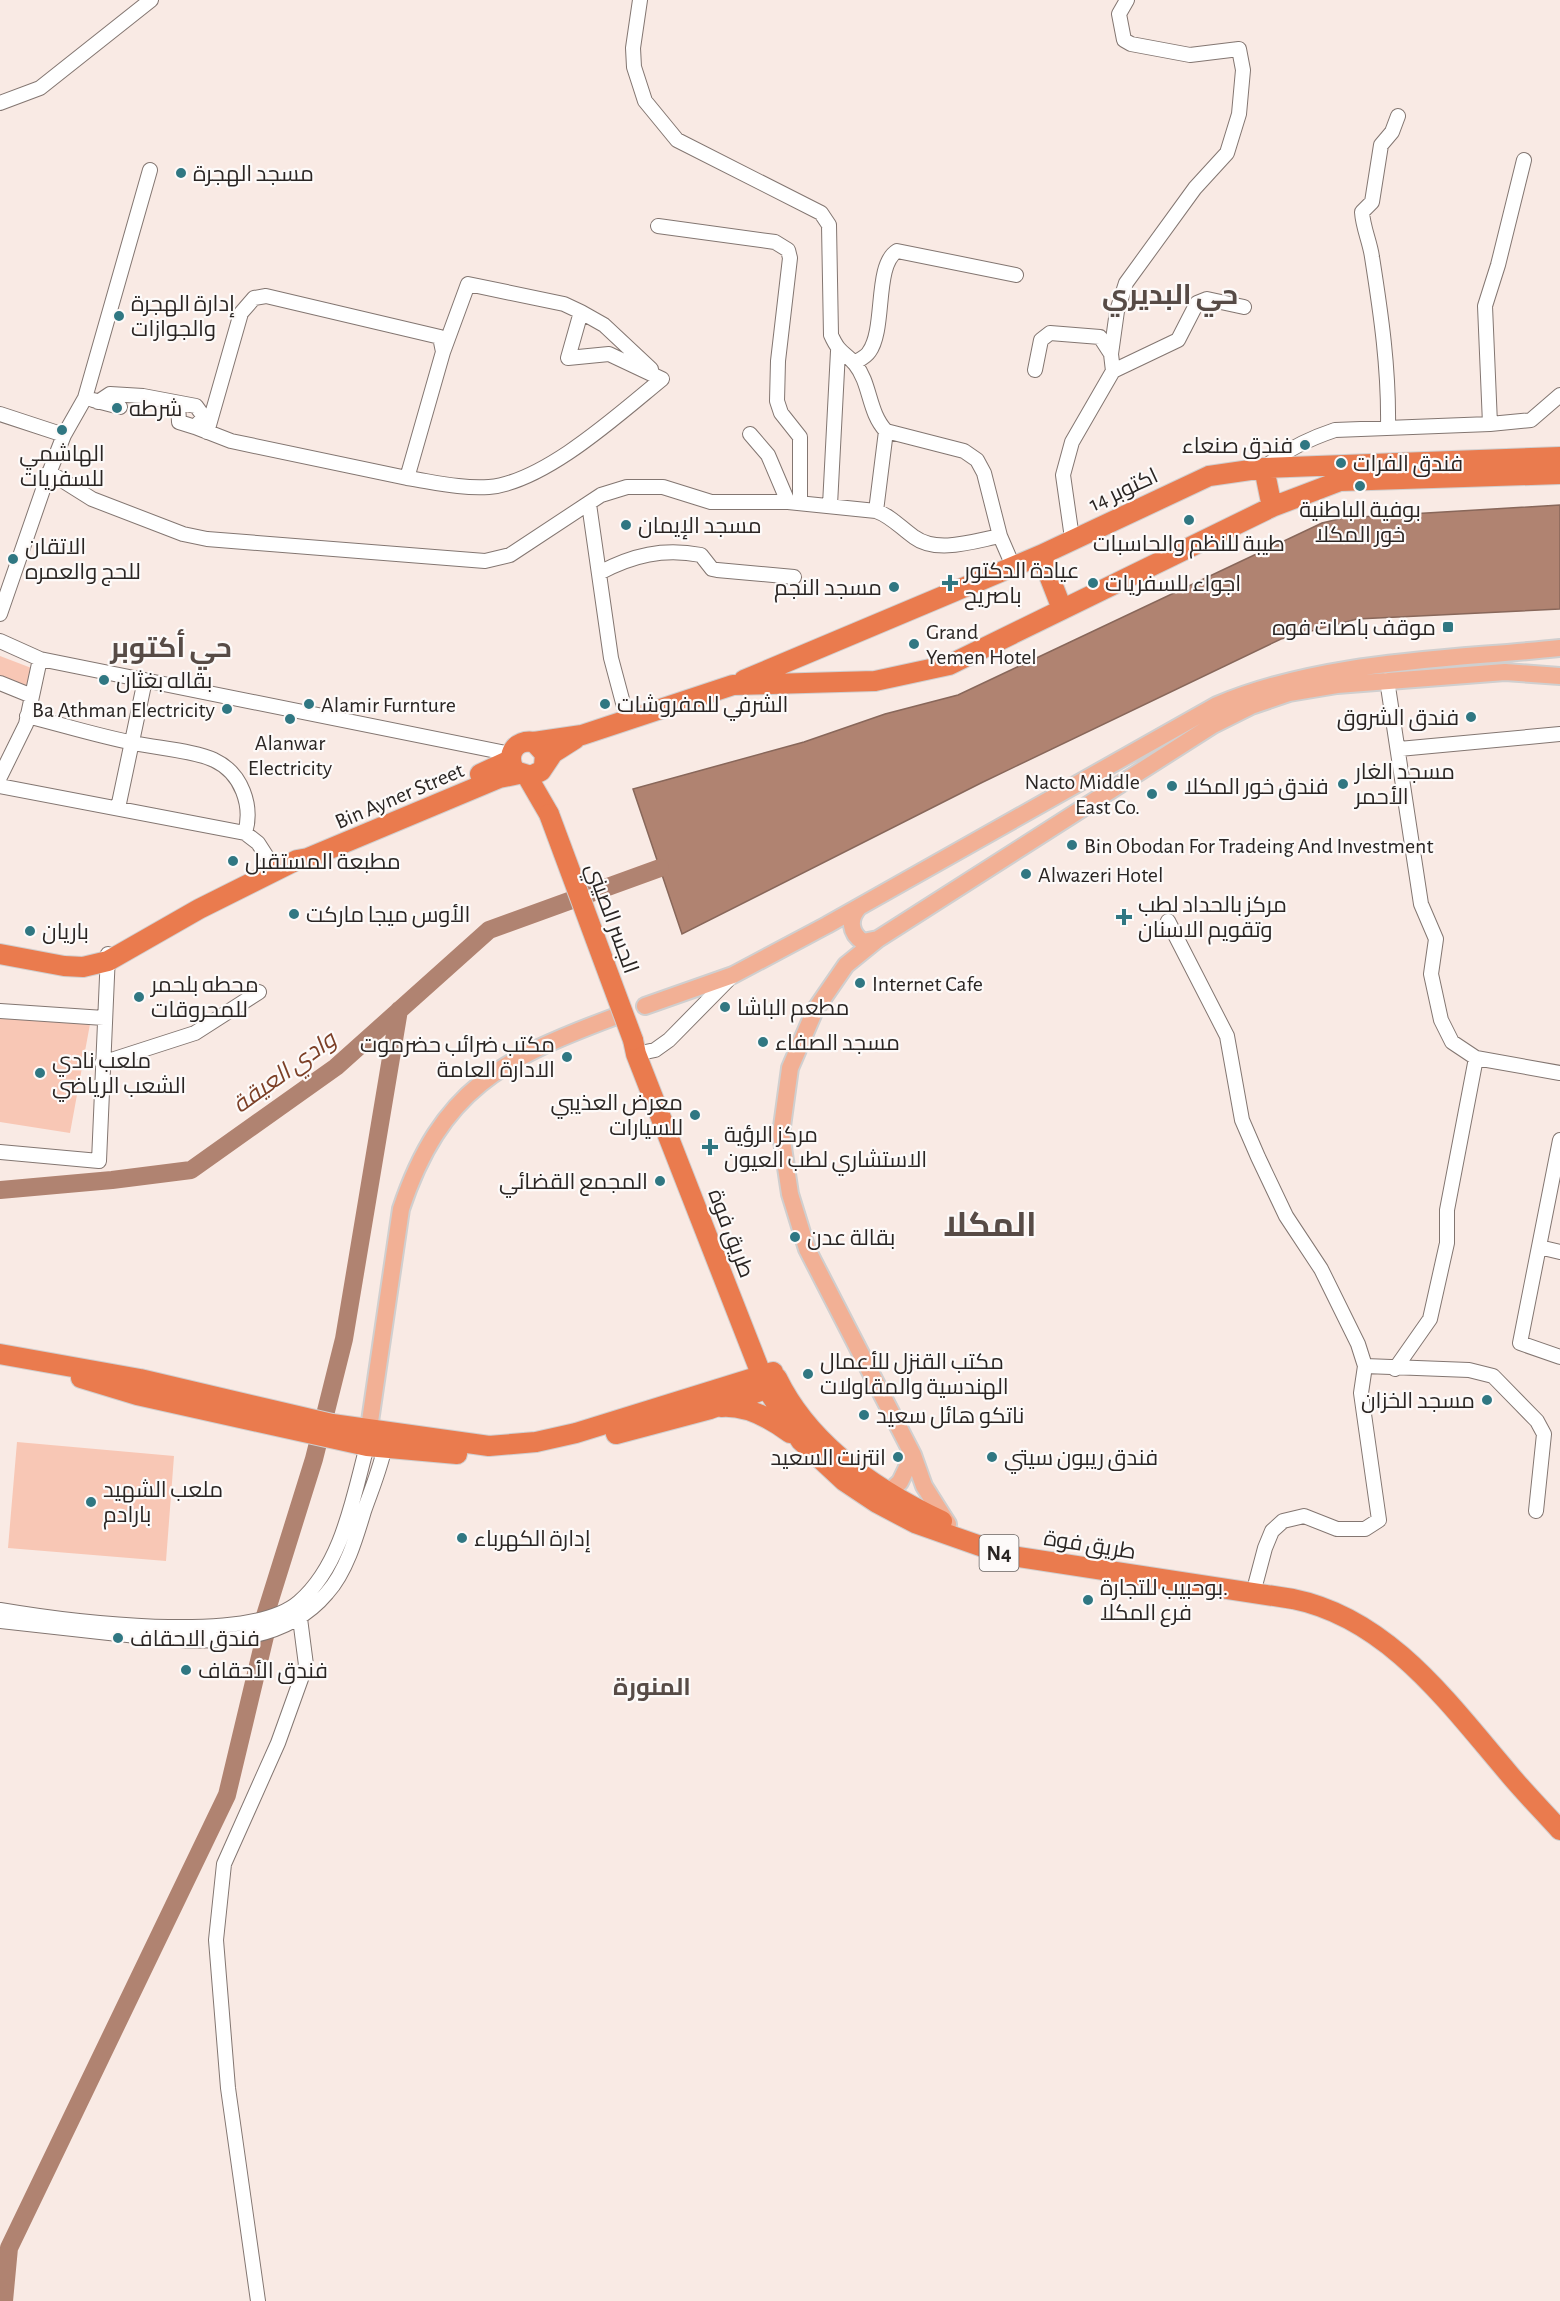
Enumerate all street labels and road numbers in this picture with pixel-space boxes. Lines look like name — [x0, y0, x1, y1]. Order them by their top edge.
street label: 14 اكتوبر — [1086, 464, 1162, 516]
street label: Bin Ayner Street — [332, 759, 467, 833]
street label: الجسر الصيني — [577, 860, 642, 978]
street label: طريق فوة — [702, 1186, 758, 1281]
street label: طريق فوة — [1042, 1527, 1137, 1565]
road number: N4 — [980, 1535, 1018, 1571]

